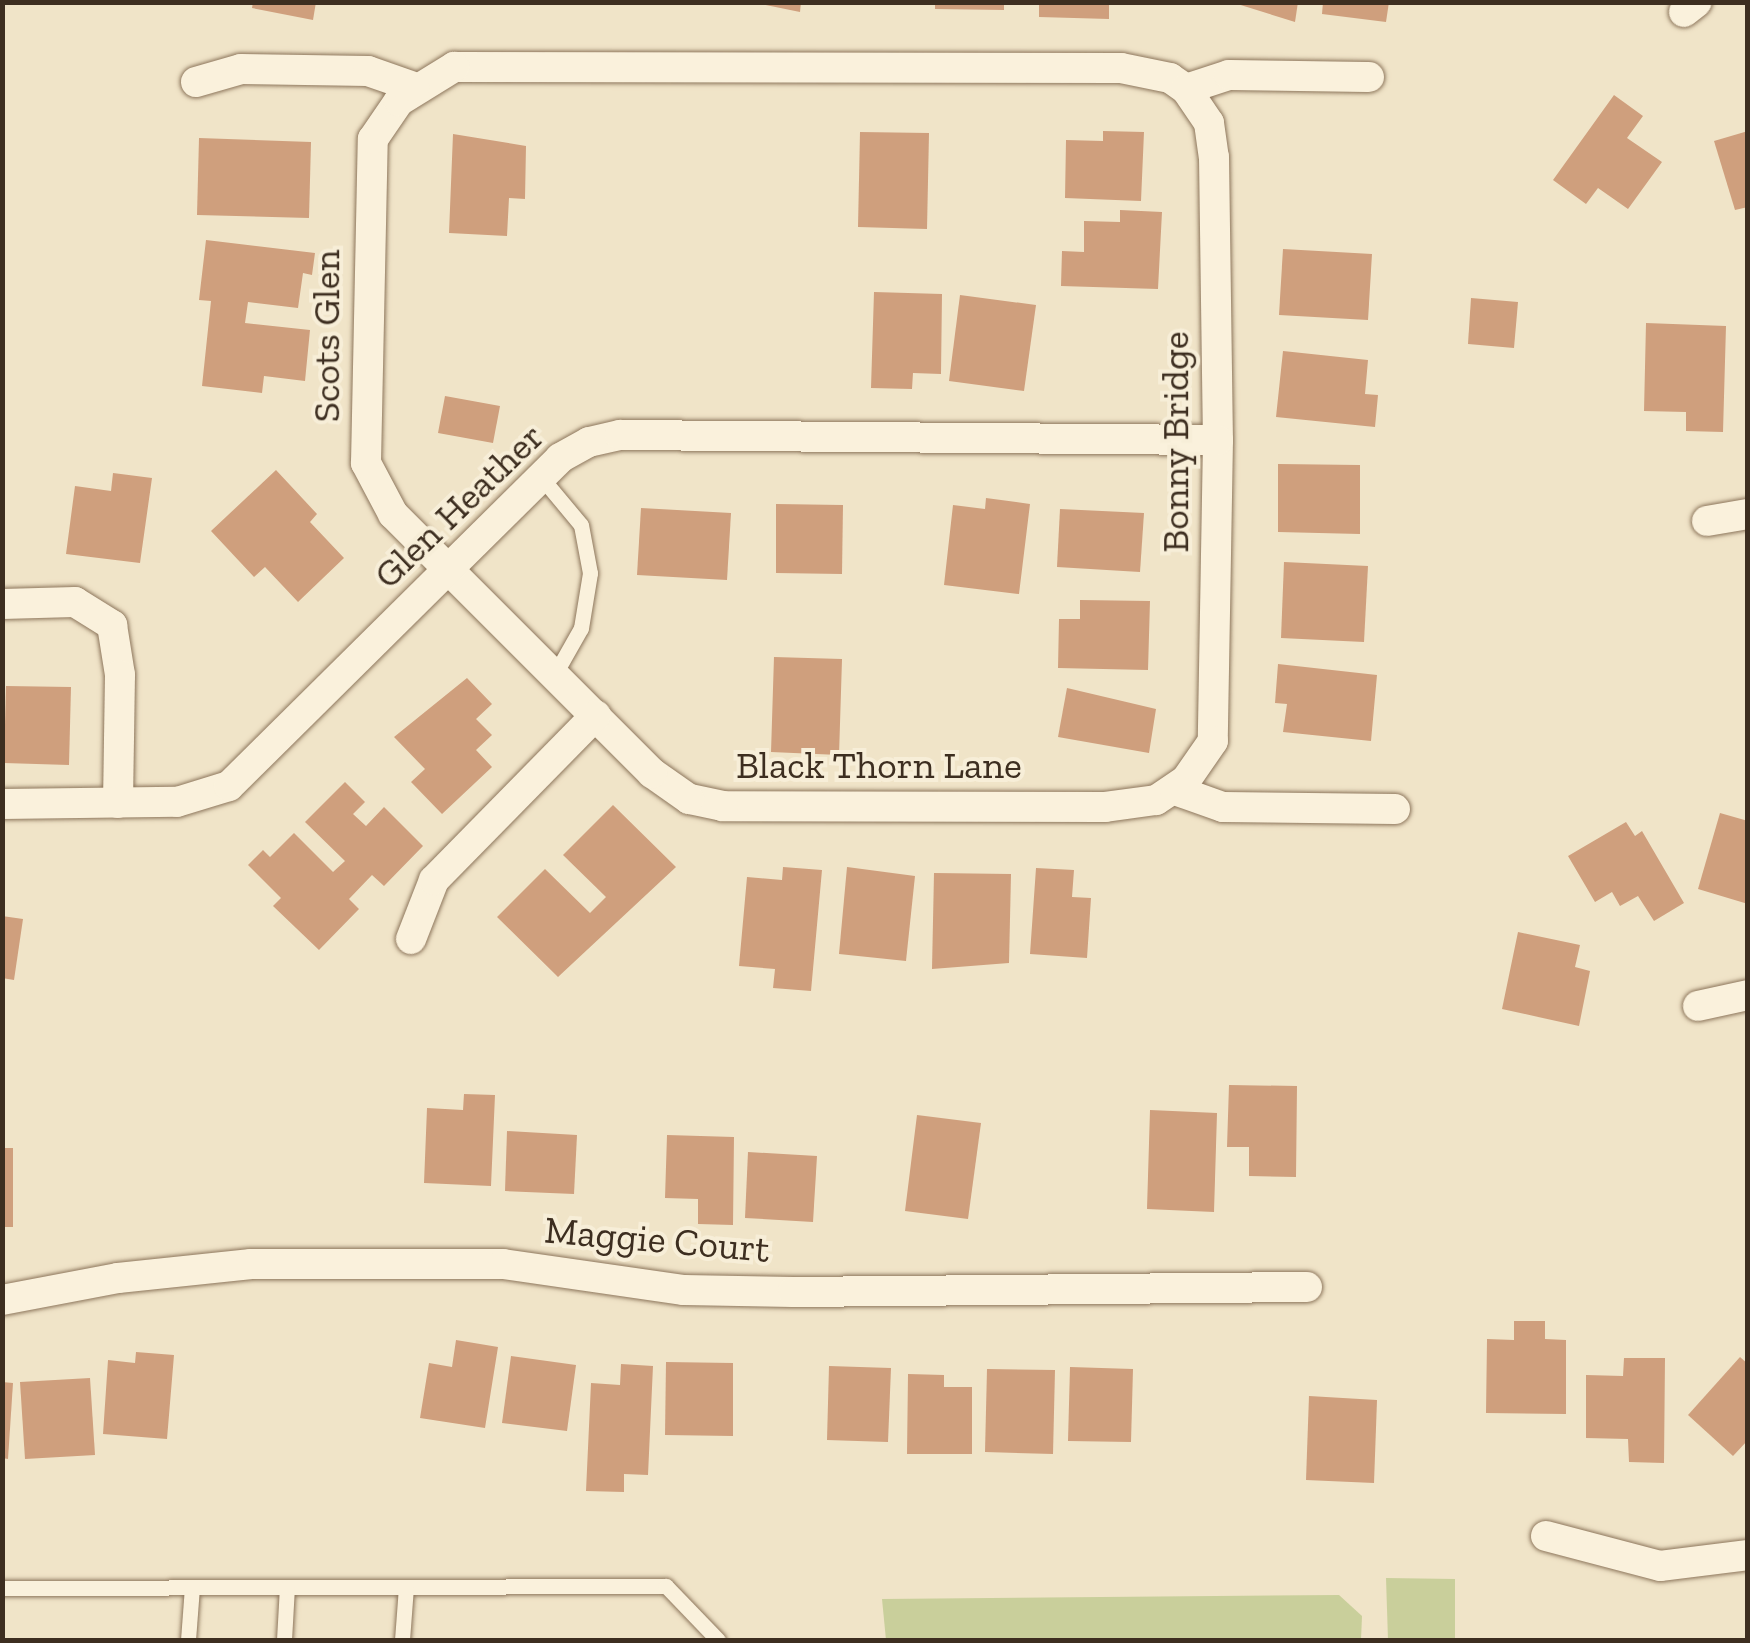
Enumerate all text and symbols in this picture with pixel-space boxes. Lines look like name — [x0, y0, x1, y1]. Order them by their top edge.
street label: Scots Glen — [304, 250, 350, 422]
street label: Bonny Bridge — [1153, 331, 1199, 553]
street label: Glen Heather — [365, 414, 553, 598]
street label: Black Thorn Lane — [736, 743, 1022, 789]
street label: Maggie Court — [543, 1207, 771, 1273]

